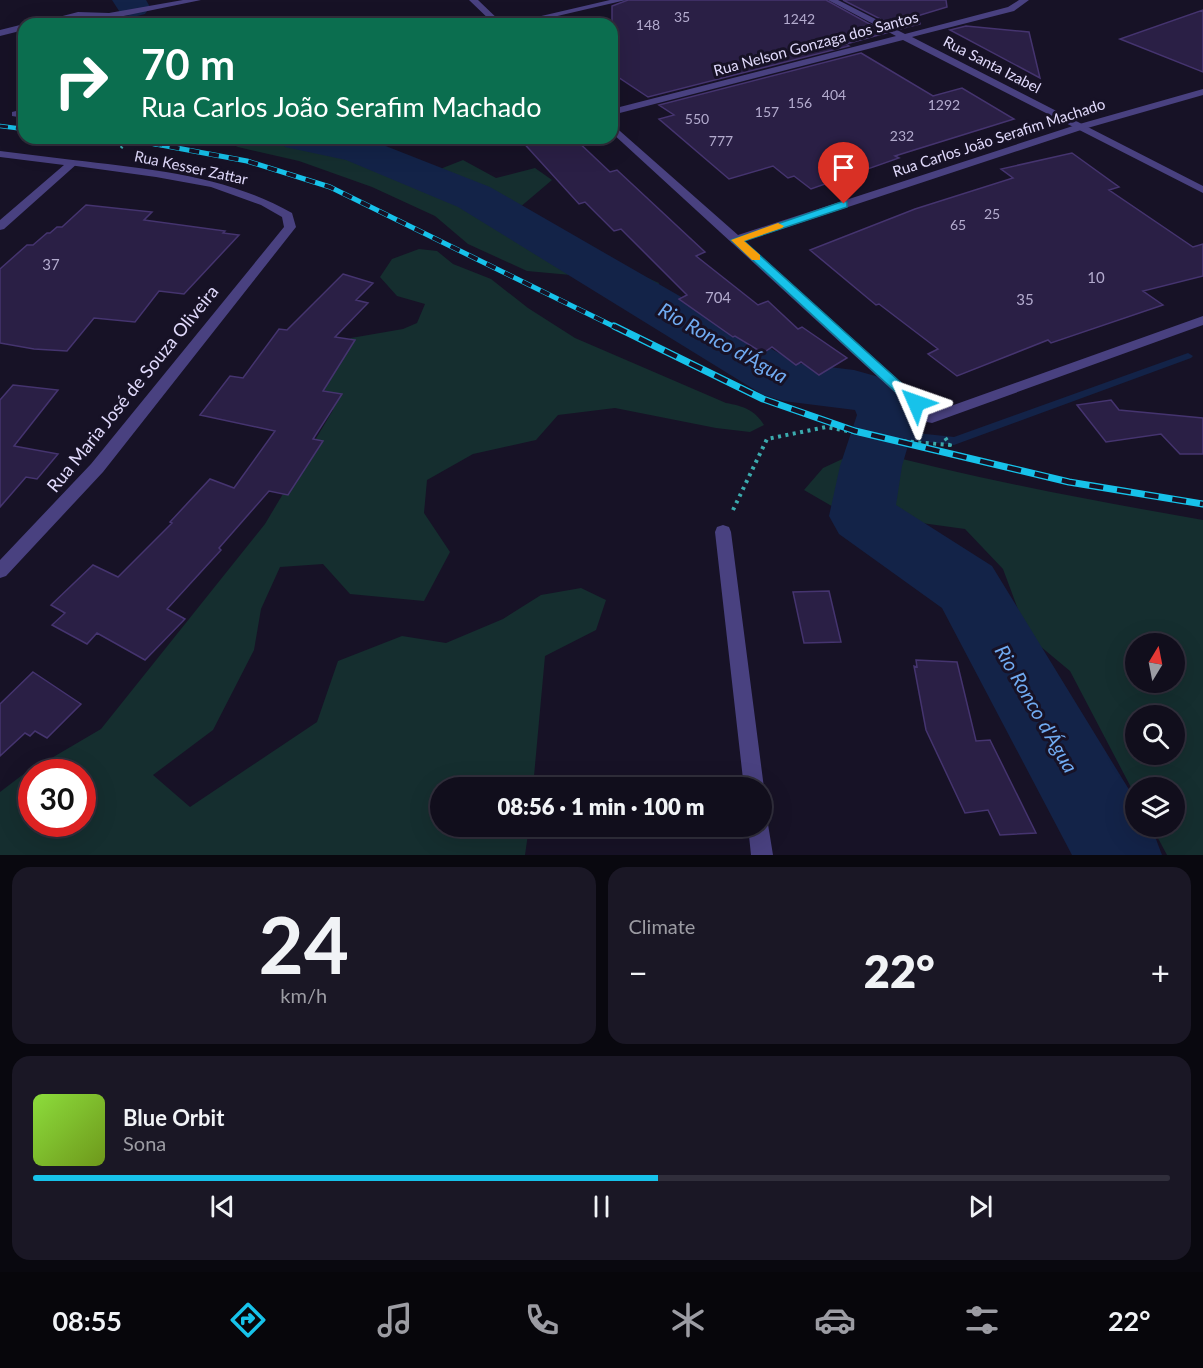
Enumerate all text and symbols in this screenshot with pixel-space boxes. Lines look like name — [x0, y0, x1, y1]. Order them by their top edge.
street label: Rua Nelson Gonzaga dos Santos — [711, 7, 920, 79]
house number: 35 — [674, 8, 690, 25]
house number: 1242 — [783, 10, 815, 27]
house number: 148 — [636, 16, 660, 33]
street label: Rua Santa Izabel — [941, 32, 1044, 96]
text: 70 m — [141, 39, 235, 89]
icon: right — [42, 42, 120, 120]
house number: 404 — [822, 86, 846, 103]
text: Rua Carlos João Serafim Machado — [141, 90, 542, 123]
house number: 156 — [788, 94, 812, 111]
street label: Rua Carlos João Serafim Machado — [890, 94, 1107, 180]
house number: 1292 — [928, 96, 960, 113]
house number: 157 — [755, 103, 779, 120]
house number: 550 — [685, 110, 709, 127]
house number: 232 — [890, 127, 914, 144]
house number: 777 — [709, 132, 733, 149]
pin — [818, 142, 869, 204]
street label: Rua Kesser Zattar — [133, 146, 250, 188]
icon: arrive — [827, 151, 860, 184]
house number: 25 — [984, 205, 1000, 222]
house number: 65 — [950, 216, 966, 233]
house number: 37 — [42, 255, 60, 273]
house number: 10 — [1087, 268, 1105, 286]
street label: Rua Maria José de Souza Oliveira — [42, 280, 223, 496]
house number: 704 — [705, 288, 731, 306]
house number: 35 — [1016, 290, 1034, 308]
water label: Rio Ronco d'Água — [655, 297, 792, 387]
position arrow — [884, 371, 948, 435]
north arrow — [1125, 633, 1185, 693]
map controls — [1125, 633, 1185, 837]
water label: Rio Ronco d'Água — [991, 640, 1083, 777]
button: search — [1125, 705, 1185, 765]
speed limit sign: 30 — [18, 759, 96, 837]
button: layers — [1125, 777, 1185, 837]
text: 08:56 · 1 min · 100 m — [498, 793, 704, 820]
text: 24 — [259, 897, 349, 991]
text: Climate — [629, 914, 695, 938]
text: 22° — [864, 944, 935, 998]
text: − — [629, 952, 648, 992]
text: + — [1151, 952, 1170, 992]
text: km/h — [280, 983, 327, 1007]
text: Blue Orbit — [123, 1104, 224, 1131]
text: Sona — [123, 1131, 166, 1155]
icon: previous — [206, 1190, 239, 1223]
icon: pause — [585, 1190, 618, 1223]
icon: next — [964, 1190, 997, 1223]
icon: directions — [227, 1299, 269, 1341]
icon: music — [374, 1299, 416, 1341]
icon: phone — [521, 1299, 563, 1341]
icon: climate — [667, 1299, 709, 1341]
icon: car — [814, 1299, 856, 1341]
icon: filters — [961, 1299, 1003, 1341]
text: 08:55 — [52, 1304, 122, 1337]
text: 22° — [1108, 1304, 1150, 1337]

